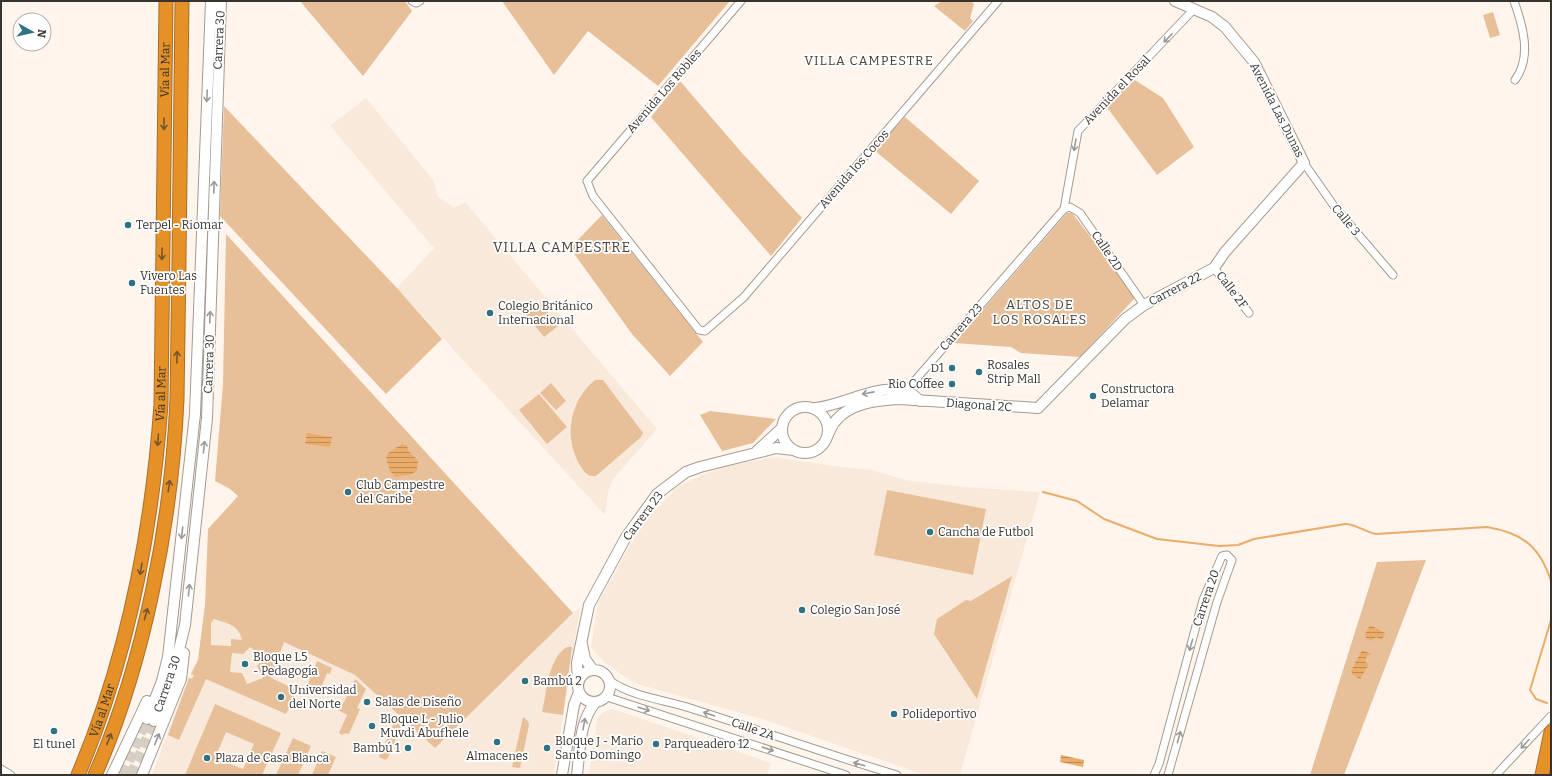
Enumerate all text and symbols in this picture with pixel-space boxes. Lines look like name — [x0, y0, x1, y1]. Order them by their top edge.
street label: Carrera 30 — [210, 10, 228, 70]
north arrow — [12, 12, 52, 52]
text: N — [34, 28, 48, 39]
one-way arrow — [1163, 33, 1173, 43]
street label: Vía al Mar — [158, 42, 172, 98]
street label: Avenida Los Robles — [624, 46, 704, 136]
street label: Avenida el Rosal — [1081, 52, 1154, 127]
district label: VILLA CAMPESTRE — [804, 53, 934, 68]
street label: Avenida Las Dunas — [1247, 60, 1307, 160]
one-way arrow — [204, 89, 211, 102]
one-way arrow — [160, 117, 168, 130]
street label: Avenida los Cocos — [816, 127, 892, 211]
one-way arrow — [1070, 138, 1078, 151]
one-way arrow — [210, 181, 218, 194]
street label: Calle 3 — [1329, 201, 1363, 239]
place label: Terpel - Riomar — [136, 218, 224, 232]
marker: Terpel - Riomar — [123, 220, 133, 230]
street label: Calle 2D — [1089, 228, 1125, 274]
district label: VILLA CAMPESTRE — [493, 239, 631, 256]
one-way arrow — [158, 247, 166, 260]
place label: Vivero Las Fuentes — [140, 269, 197, 297]
street label: Carrera 22 — [1146, 269, 1204, 309]
street label: Calle 2F — [1213, 269, 1251, 312]
marker: Vivero Las Fuentes — [127, 278, 137, 288]
district label: ALTOS DE LOS ROSALES — [993, 297, 1087, 327]
place label: Colegio Británico Internacional — [498, 299, 593, 327]
street label: Carrera 23 — [937, 300, 985, 353]
marker: Colegio Británico Internacional — [485, 308, 495, 318]
one-way arrow — [207, 311, 214, 324]
street label: Carrera 30 — [201, 334, 217, 394]
one-way arrow — [173, 351, 181, 364]
place label: Rosales Strip Mall — [987, 358, 1041, 386]
place label: D1 — [931, 361, 944, 375]
marker: D1 — [947, 363, 957, 373]
street label: Vía al Mar — [153, 366, 168, 422]
marker: Rosales Strip Mall — [974, 367, 984, 377]
place label: Rio Coffee — [888, 377, 944, 391]
marker: Rio Coffee — [947, 379, 957, 389]
place label: Constructora Delamar — [1101, 382, 1175, 410]
one-way arrow — [862, 389, 875, 397]
marker: Constructora Delamar — [1088, 391, 1098, 401]
street label: Diagonal 2C — [946, 396, 1013, 414]
one-way arrow — [155, 433, 162, 446]
one-way arrow — [201, 441, 208, 454]
place label: Club Campestre del Caribe — [356, 478, 445, 506]
one-way arrow — [165, 480, 173, 493]
marker: Club Campestre del Caribe — [343, 487, 353, 497]
street label: Carrera 23 — [620, 488, 666, 543]
place label: Cancha de Futbol — [938, 525, 1034, 539]
one-way arrow — [179, 526, 186, 539]
marker: Cancha de Futbol — [925, 527, 935, 537]
one-way arrow — [136, 562, 144, 575]
street label: Carrera 20 — [1190, 568, 1222, 628]
one-way arrow — [185, 584, 193, 597]
place label: Colegio San José — [810, 603, 900, 617]
marker: Colegio San José — [797, 605, 807, 615]
one-way arrow — [143, 608, 151, 621]
one-way arrow — [1187, 639, 1194, 652]
place label: Bloque L5 - Pedagogía — [253, 650, 318, 678]
street label: Carrera 30 — [151, 654, 183, 714]
marker: Bloque L5 - Pedagogía — [240, 659, 250, 669]
place label: Bambú 2 — [533, 674, 582, 688]
marker: Bambú 2 — [520, 676, 530, 686]
street label: Vía al Mar — [87, 682, 118, 739]
place label: Universidad del Norte — [289, 683, 357, 711]
marker: Universidad del Norte — [276, 692, 286, 702]
place label: Salas de Diseño — [375, 695, 461, 709]
marker: Salas de Diseño — [362, 697, 372, 707]
one-way arrow — [637, 706, 650, 713]
place label: Polideportivo — [902, 707, 977, 721]
marker: Polideportivo — [889, 709, 899, 719]
one-way arrow — [703, 710, 716, 717]
place label: Bloque L - Julio Muvdi Abufhele — [380, 712, 469, 740]
street label: Calle 2A — [729, 715, 777, 743]
one-way arrow — [581, 718, 589, 731]
marker: Bloque L - Julio Muvdi Abufhele — [367, 721, 377, 731]
marker: El tunel — [49, 726, 59, 736]
one-way arrow — [1176, 731, 1183, 744]
one-way arrow — [105, 733, 113, 745]
one-way arrow — [153, 733, 161, 745]
place label: Bloque J - Mario Santo Domingo — [555, 734, 643, 762]
place label: El tunel — [33, 737, 76, 751]
marker: Almacenes — [492, 737, 502, 747]
place label: Parqueadero 12 — [664, 737, 749, 751]
marker: Parqueadero 12 — [651, 739, 661, 749]
one-way arrow — [1520, 739, 1529, 749]
place label: Bambú 1 — [353, 741, 400, 755]
marker: Bambú 1 — [403, 743, 413, 753]
marker: Bloque J - Mario Santo Domingo — [542, 743, 552, 753]
one-way arrow — [761, 745, 773, 753]
place label: Almacenes — [466, 749, 528, 763]
place label: Plaza de Casa Blanca — [215, 751, 329, 765]
marker: Plaza de Casa Blanca — [202, 753, 212, 763]
one-way arrow — [853, 760, 866, 767]

